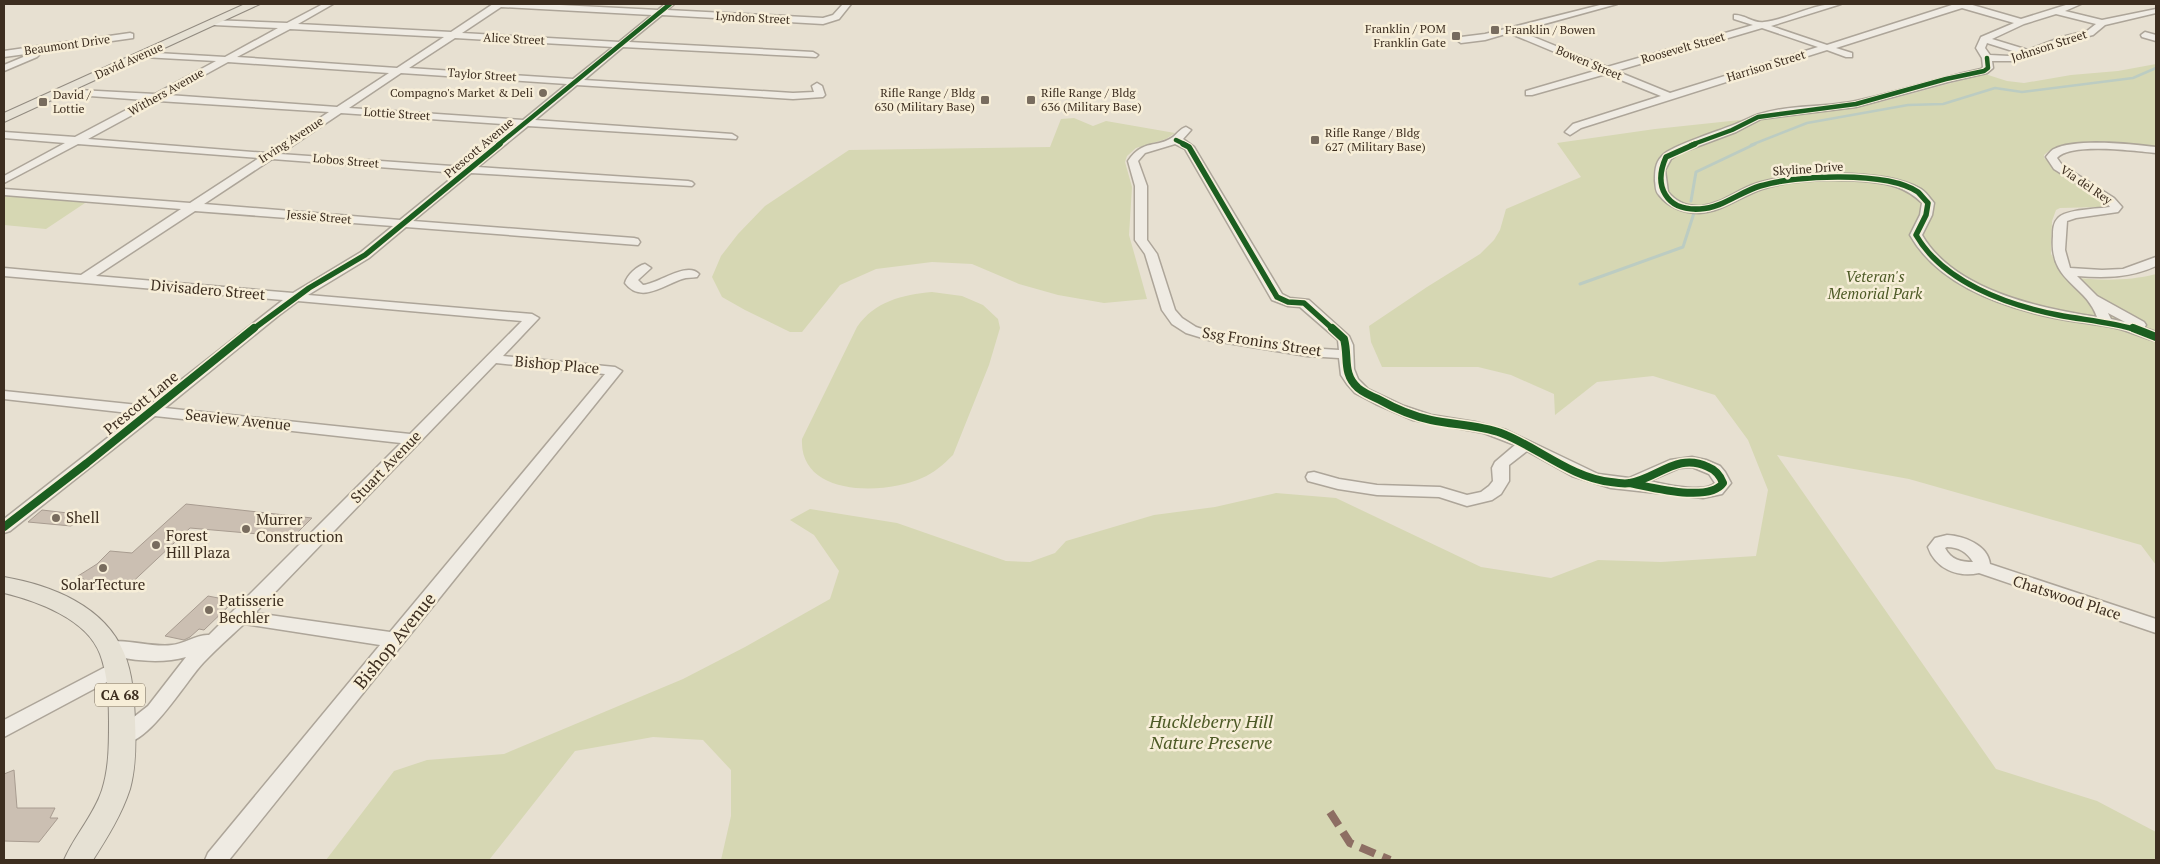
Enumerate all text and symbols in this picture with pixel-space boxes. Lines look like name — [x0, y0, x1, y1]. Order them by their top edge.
street label: Lyndon Street — [715, 8, 791, 27]
place label: Franklin / POM Franklin Gate — [1365, 21, 1447, 50]
place label: Franklin / Bowen — [1505, 22, 1595, 37]
marker: Franklin / Bowen — [1489, 24, 1501, 36]
street label: Johnson Street — [2009, 26, 2089, 65]
street label: Roosevelt Street — [1639, 28, 1727, 67]
street label: Alice Street — [483, 29, 546, 48]
marker: Franklin / POM Franklin Gate — [1450, 30, 1462, 42]
street label: Beaumont Drive — [23, 31, 111, 58]
street label: David Avenue — [92, 39, 165, 82]
street label: Bowen Street — [1554, 42, 1625, 83]
street label: Harrison Street — [1725, 46, 1808, 85]
street label: Withers Avenue — [125, 65, 206, 119]
street label: Taylor Street — [447, 65, 518, 84]
place label: Compagno's Market & Deli — [390, 85, 533, 100]
place label: Rifle Range / Bldg 630 (Military Base) — [874, 85, 976, 114]
place label: Rifle Range / Bldg 636 (Military Base) — [1041, 85, 1142, 114]
place label: David / Lottie — [53, 87, 92, 116]
marker: Compagno's Market & Deli — [537, 87, 549, 99]
marker: Rifle Range / Bldg 630 (Military Base) — [979, 94, 991, 106]
marker: Rifle Range / Bldg 636 (Military Base) — [1025, 94, 1037, 106]
marker: David / Lottie — [37, 96, 49, 108]
street label: Lottie Street — [363, 104, 431, 123]
street label: Irving Avenue — [256, 113, 326, 166]
street label: Prescott Avenue — [441, 114, 516, 181]
place label: Rifle Range / Bldg 627 (Military Base) — [1325, 125, 1426, 154]
marker: Rifle Range / Bldg 627 (Military Base) — [1309, 134, 1321, 146]
street label: Lobos Street — [312, 150, 380, 171]
street label: Skyline Drive — [1772, 159, 1844, 178]
street label: Via del Rey — [2057, 162, 2116, 208]
street label: Jessie Street — [286, 206, 353, 227]
park label: Veteran's Memorial Park — [1827, 266, 1923, 303]
street label: Divisadero Street — [150, 274, 267, 304]
street label: Ssg Fronins Street — [1201, 322, 1324, 360]
street label: Bishop Place — [514, 350, 600, 378]
street label: Prescott Lane — [99, 366, 182, 439]
street label: Seaview Avenue — [184, 404, 292, 435]
street label: Stuart Avenue — [346, 426, 425, 507]
place label: Shell — [66, 507, 99, 527]
place label: Murrer Construction — [256, 509, 343, 546]
marker: Shell — [50, 512, 62, 524]
marker: Murrer Construction — [240, 523, 252, 535]
place label: Forest Hill Plaza — [166, 525, 230, 562]
marker: Forest Hill Plaza — [150, 539, 162, 551]
marker: SolarTecture — [97, 562, 109, 574]
street label: Chatswood Place — [2011, 570, 2124, 624]
place label: SolarTecture — [61, 574, 145, 594]
street label: Bishop Avenue — [348, 587, 441, 694]
place label: Patisserie Bechler — [219, 590, 284, 627]
marker: Patisserie Bechler — [203, 604, 215, 616]
road number: CA 68 — [95, 684, 145, 706]
park label: Huckleberry Hill Nature Preserve — [1148, 709, 1273, 754]

